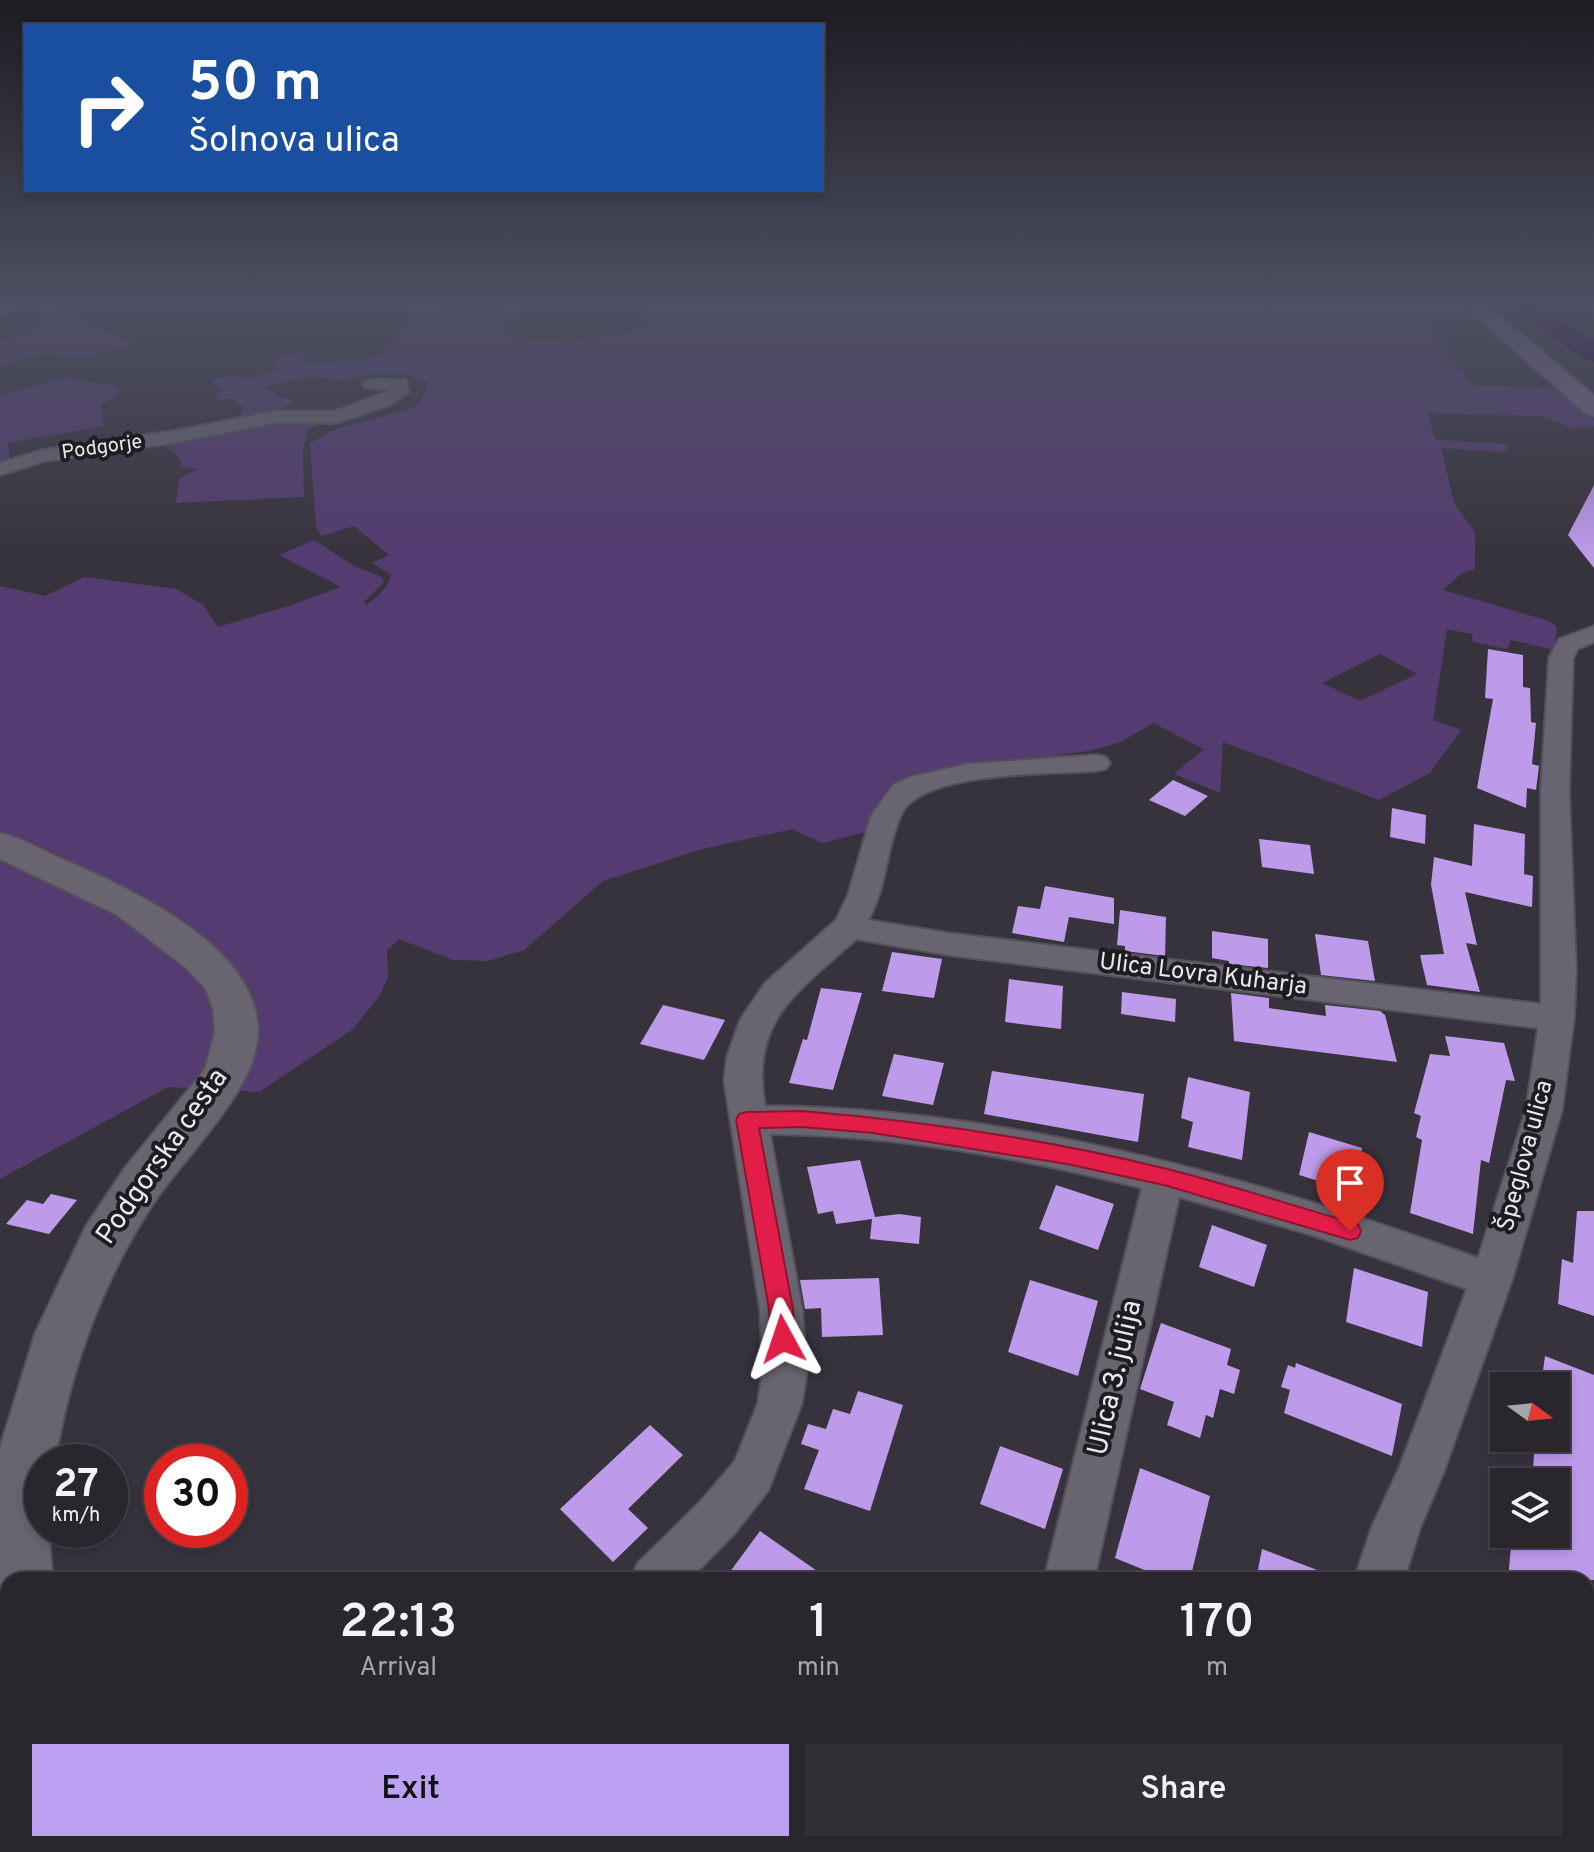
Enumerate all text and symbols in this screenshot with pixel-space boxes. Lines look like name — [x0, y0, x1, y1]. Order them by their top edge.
text: 50 m — [188, 50, 322, 120]
icon: right — [56, 56, 160, 160]
text: Šolnova ulica — [188, 119, 400, 165]
street label: Podgorje — [60, 429, 144, 467]
street label: Ulica Lovra Kuharja — [1097, 947, 1309, 1003]
street label: Podgorska cesta — [89, 1062, 237, 1252]
street label: Špeglova ulica — [1490, 1077, 1561, 1235]
pin — [1316, 1149, 1384, 1231]
icon: arrive — [1328, 1161, 1372, 1205]
position arrow — [741, 1297, 825, 1381]
street label: Ulica 3. julija — [1081, 1297, 1151, 1459]
north arrow — [1490, 1372, 1570, 1452]
map controls — [1490, 1372, 1570, 1548]
speed limit sign: 30 — [144, 1444, 248, 1548]
text: 27 — [53, 1461, 99, 1511]
button: layers — [1490, 1468, 1570, 1548]
text: km/h — [52, 1503, 100, 1529]
text: 22:13 — [340, 1594, 457, 1654]
text: 1 — [809, 1594, 828, 1654]
text: 170 — [1179, 1594, 1254, 1654]
text: Arrival — [360, 1652, 437, 1685]
text: min — [797, 1652, 840, 1685]
text: m — [1206, 1652, 1228, 1685]
button: Exit — [32, 1744, 789, 1836]
button: Share — [805, 1744, 1562, 1836]

